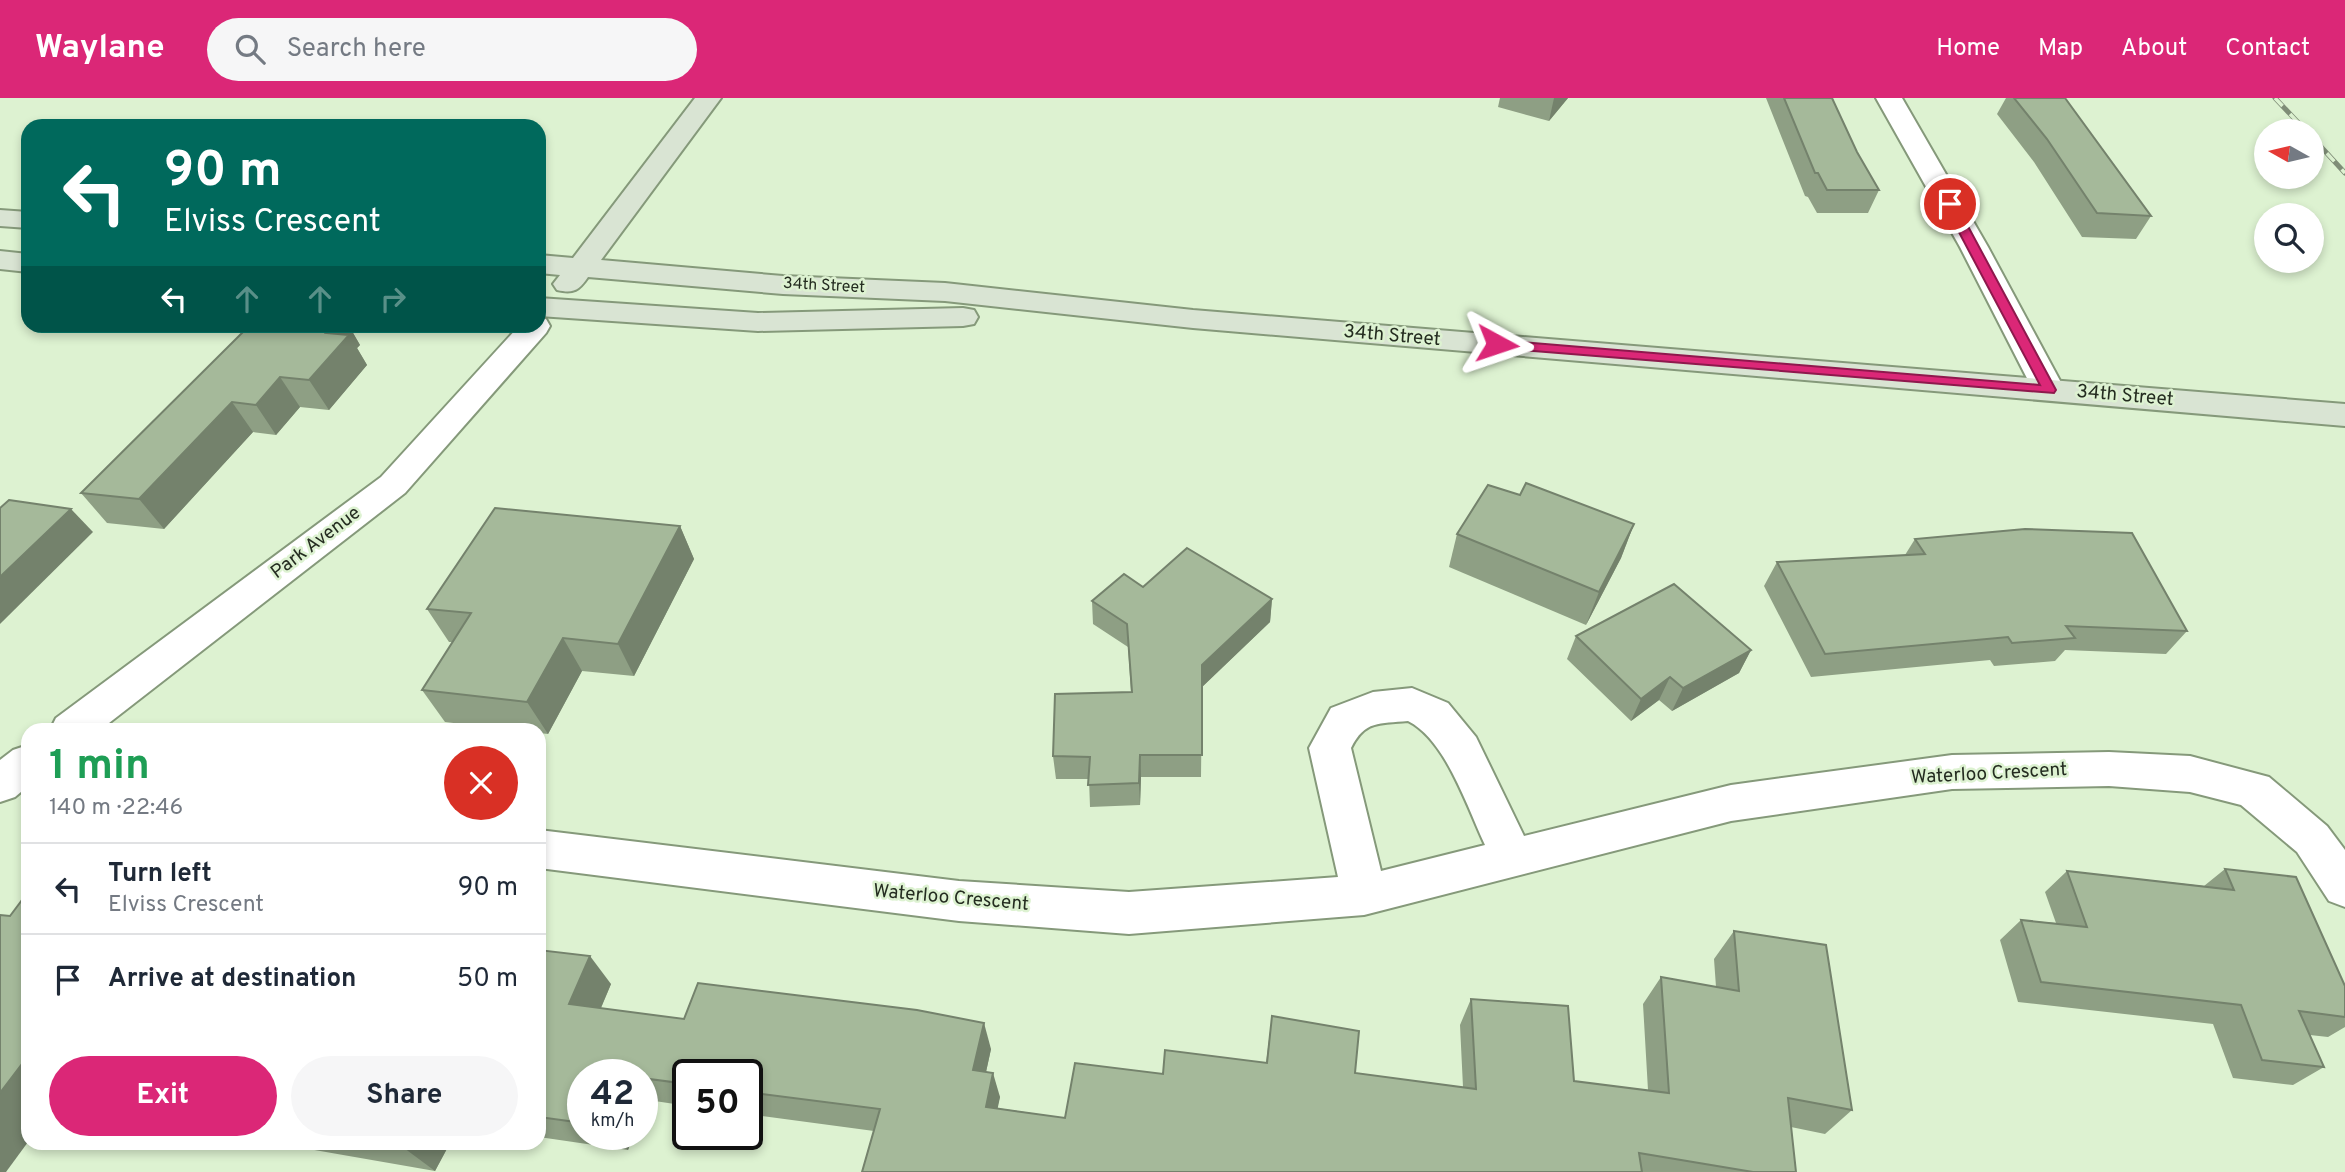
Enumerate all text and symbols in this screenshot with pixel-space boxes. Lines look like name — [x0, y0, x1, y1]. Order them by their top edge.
search box — [207, 18, 697, 81]
text: Waylane — [35, 28, 165, 70]
icon: search — [231, 30, 269, 68]
text: Search here — [287, 33, 426, 66]
text: Home — [1936, 34, 2000, 64]
text: Map — [2038, 34, 2083, 64]
text: About — [2121, 34, 2187, 64]
text: Contact — [2225, 34, 2310, 64]
north arrow — [2254, 119, 2324, 189]
map controls — [2254, 119, 2324, 273]
text: 90 m — [164, 142, 282, 204]
icon: left — [49, 147, 140, 238]
pin — [1920, 174, 1980, 234]
icon: arrive — [1931, 185, 1969, 223]
text: Elviss Crescent — [164, 203, 381, 243]
button: search — [2254, 203, 2324, 273]
street label: 34th Street — [782, 274, 866, 298]
icon: left — [155, 280, 193, 318]
icon: ahead — [228, 280, 266, 318]
icon: ahead — [301, 280, 339, 318]
icon: right — [374, 280, 412, 318]
position arrow — [1460, 307, 1534, 381]
street label: 34th Street — [1342, 320, 1442, 352]
street label: 34th Street — [2075, 380, 2175, 412]
street label: Park Avenue — [266, 501, 366, 585]
text: 1 min — [49, 741, 150, 794]
button: close — [444, 746, 518, 820]
street label: Waterloo Crescent — [1910, 758, 2068, 790]
text: 140 m · 22:46 — [49, 794, 183, 823]
text: Turn left — [108, 858, 212, 891]
icon: left — [49, 870, 87, 908]
text: 90 m — [458, 872, 518, 905]
street label: Waterloo Crescent — [872, 879, 1030, 917]
text: Elviss Crescent — [108, 891, 264, 920]
icon: arrive — [49, 961, 87, 999]
text: Arrive at destination — [108, 963, 356, 996]
text: 50 m — [457, 963, 518, 996]
button: Exit — [49, 1056, 277, 1136]
button: Share — [291, 1056, 518, 1136]
speed limit sign: 50 — [672, 1059, 763, 1150]
text: 42 — [591, 1073, 634, 1117]
text: km/h — [591, 1110, 634, 1133]

